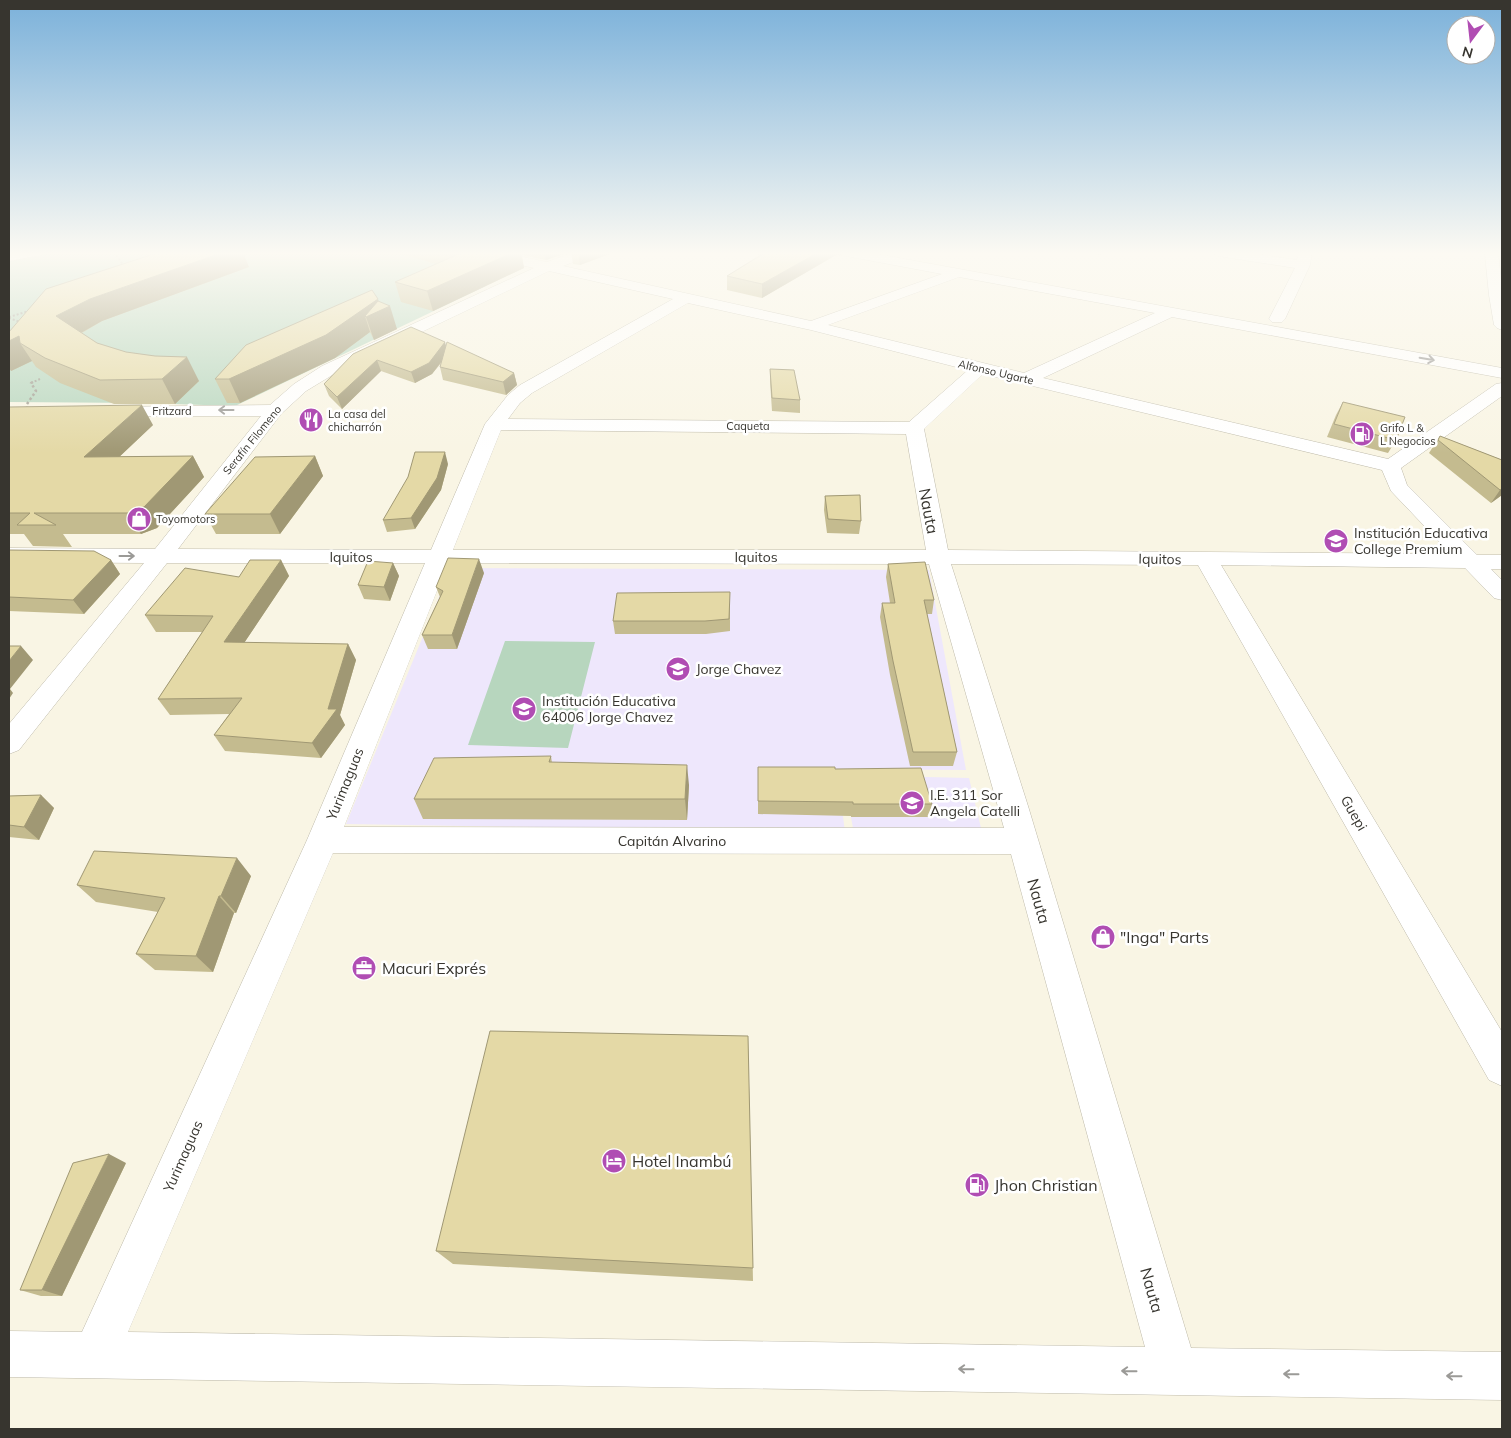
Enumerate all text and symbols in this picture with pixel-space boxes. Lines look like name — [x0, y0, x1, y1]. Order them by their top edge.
north arrow — [1446, 15, 1496, 65]
text: N — [1460, 42, 1475, 63]
one-way arrow — [1419, 355, 1435, 364]
street label: Alfonso Ugarte — [957, 357, 1035, 387]
street label: Serafín Filomeno — [220, 403, 284, 477]
street label: Fritzard — [152, 404, 192, 418]
one-way arrow — [219, 406, 235, 415]
restaurant icon: La casa del chicharrón — [298, 407, 324, 433]
place label: La casa del chicharrón — [328, 407, 386, 434]
street label: Caqueta — [726, 419, 770, 433]
fuel station icon: Grifo L & L Negocios — [1349, 421, 1375, 447]
place label: Grifo L & L Negocios — [1380, 421, 1436, 448]
street label: Nauta — [915, 487, 943, 535]
shop icon: Toyomotors — [126, 506, 152, 532]
place label: Toyomotors — [156, 512, 215, 526]
place label: Institución Educativa College Premium — [1354, 524, 1488, 558]
school or university icon: Institución Educativa College Premium — [1323, 528, 1349, 554]
street label: Iquitos — [329, 548, 373, 566]
street label: Iquitos — [734, 548, 778, 566]
street label: Iquitos — [1138, 550, 1182, 568]
one-way arrow — [119, 551, 135, 561]
school or university icon: Jorge Chavez — [665, 656, 691, 682]
place label: Jorge Chavez — [696, 660, 782, 678]
place label: Institución Educativa 64006 Jorge Chavez — [542, 692, 676, 726]
school or university icon: Institución Educativa 64006 Jorge Chavez — [511, 696, 537, 722]
street label: Yurimaguas — [322, 745, 368, 824]
place label: I.E. 311 Sor Angela Catelli — [930, 786, 1020, 820]
school or university icon: I.E. 311 Sor Angela Catelli — [899, 790, 925, 816]
street label: Guepi — [1337, 792, 1371, 834]
street label: Capitán Alvarino — [618, 832, 726, 850]
street label: Nauta — [1023, 876, 1055, 926]
shop icon: "Inga" Parts — [1090, 924, 1116, 950]
place label: "Inga" Parts — [1120, 927, 1209, 947]
office icon: Macuri Exprés — [351, 955, 377, 981]
place label: Macuri Exprés — [382, 958, 486, 978]
street label: Yurimaguas — [159, 1117, 207, 1196]
hotel icon: Hotel Inambú — [601, 1148, 627, 1174]
place label: Hotel Inambú — [632, 1151, 732, 1171]
fuel station icon: Jhon Christian — [964, 1172, 990, 1198]
place label: Jhon Christian — [994, 1175, 1098, 1195]
street label: Nauta — [1136, 1265, 1168, 1315]
one-way arrow — [958, 1364, 974, 1373]
one-way arrow — [1121, 1366, 1137, 1376]
one-way arrow — [1283, 1369, 1299, 1378]
one-way arrow — [1446, 1371, 1462, 1381]

